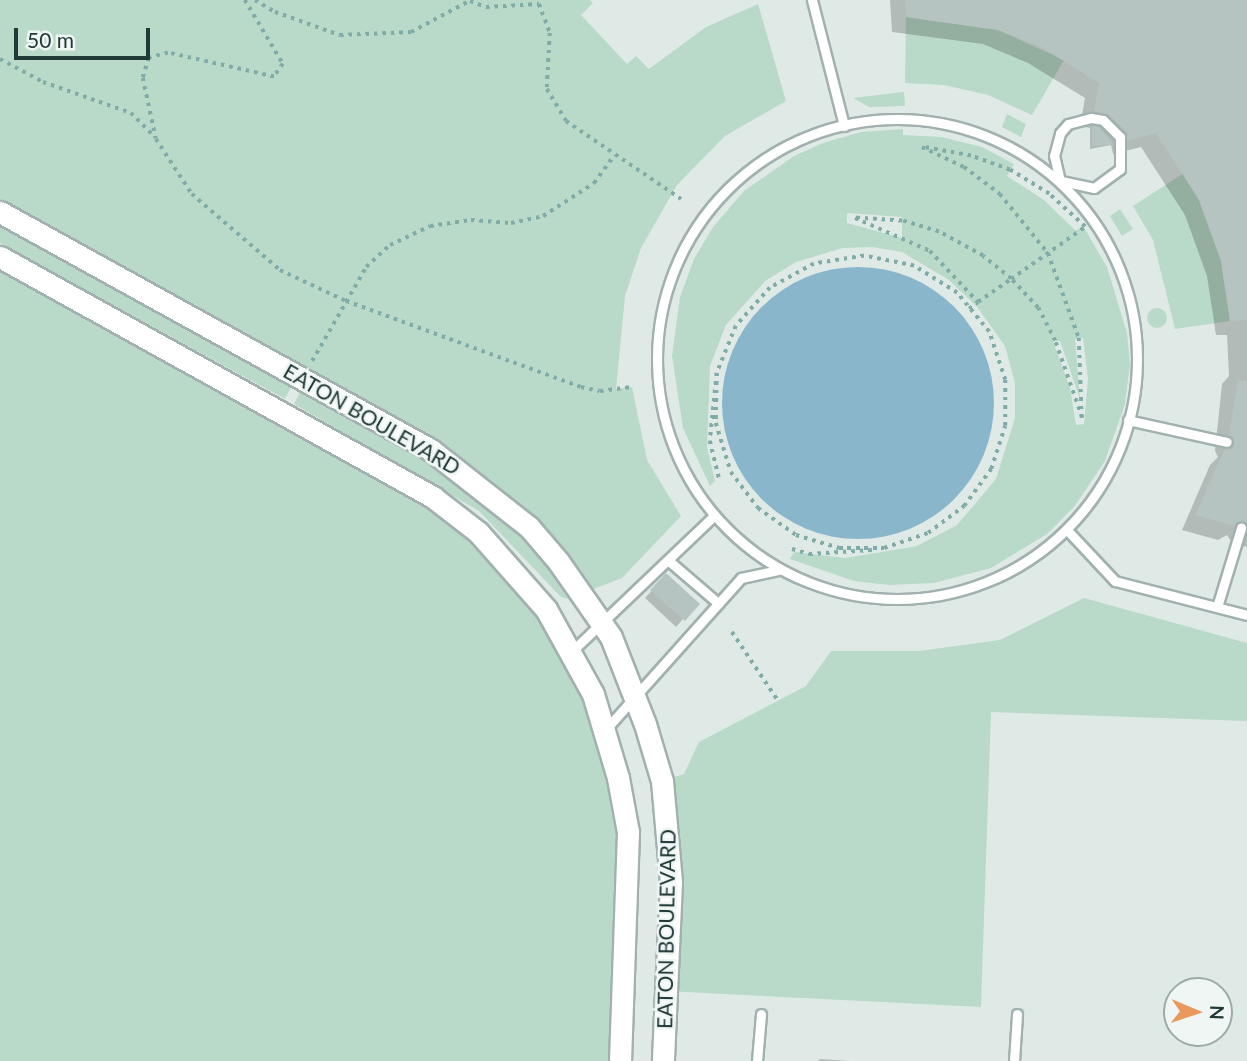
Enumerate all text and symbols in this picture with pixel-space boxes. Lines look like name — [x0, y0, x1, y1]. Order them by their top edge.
scale bar — [18, 14, 154, 58]
text: 50 m — [27, 27, 74, 52]
street label: EATON BOULEVARD — [279, 358, 465, 480]
street label: EATON BOULEVARD — [652, 829, 680, 1029]
north arrow — [1163, 977, 1233, 1047]
text: N — [1206, 1005, 1229, 1020]

